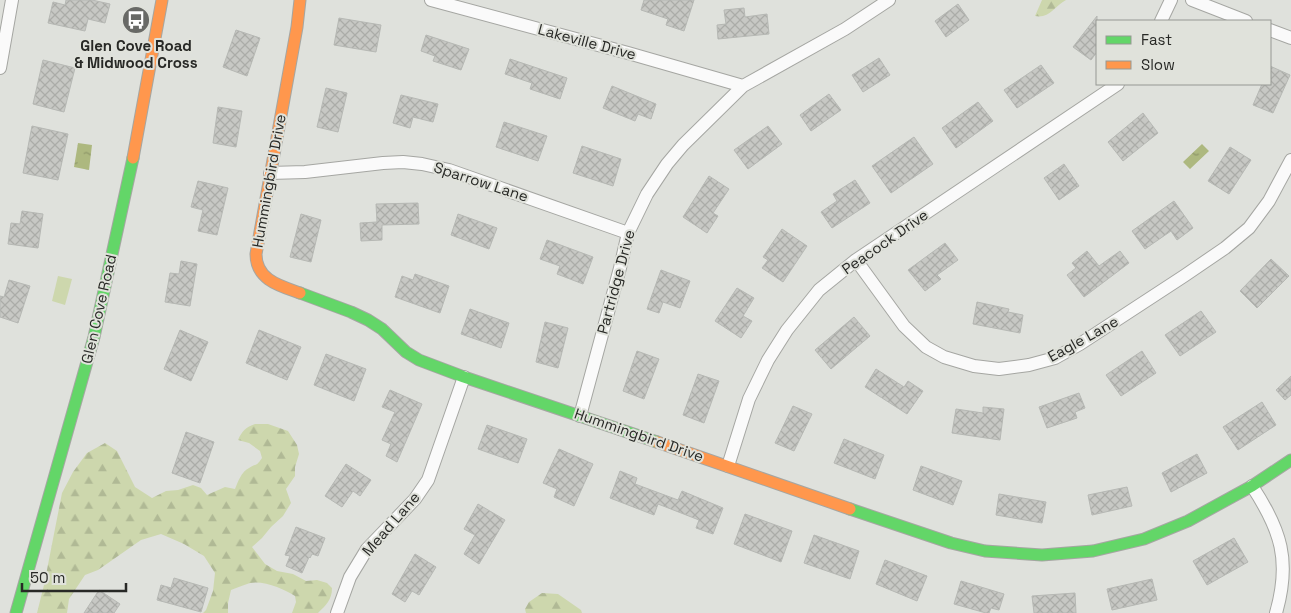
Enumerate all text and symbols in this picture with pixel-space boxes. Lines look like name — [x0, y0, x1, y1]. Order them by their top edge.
bus stop icon: Glen Cove Road & Midwood Cross — [121, 5, 151, 35]
street label: Lakeville Drive — [536, 19, 638, 64]
legend — [1096, 20, 1271, 85]
text: Fast — [1141, 30, 1172, 49]
place label: Glen Cove Road & Midwood Cross — [74, 36, 198, 72]
text: Slow — [1141, 55, 1175, 74]
street label: Hummingbird Drive — [247, 112, 290, 249]
street label: Sparrow Lane — [431, 157, 531, 206]
street label: Peacock Drive — [838, 205, 932, 278]
street label: Partridge Drive — [592, 227, 639, 336]
street label: Glen Cove Road — [77, 252, 120, 365]
street label: Eagle Lane — [1044, 311, 1121, 366]
street label: Hummingbird Drive — [572, 403, 706, 466]
street label: Mead Lane — [358, 488, 424, 560]
scale bar — [22, 560, 126, 592]
text: 50 m — [30, 568, 65, 587]

